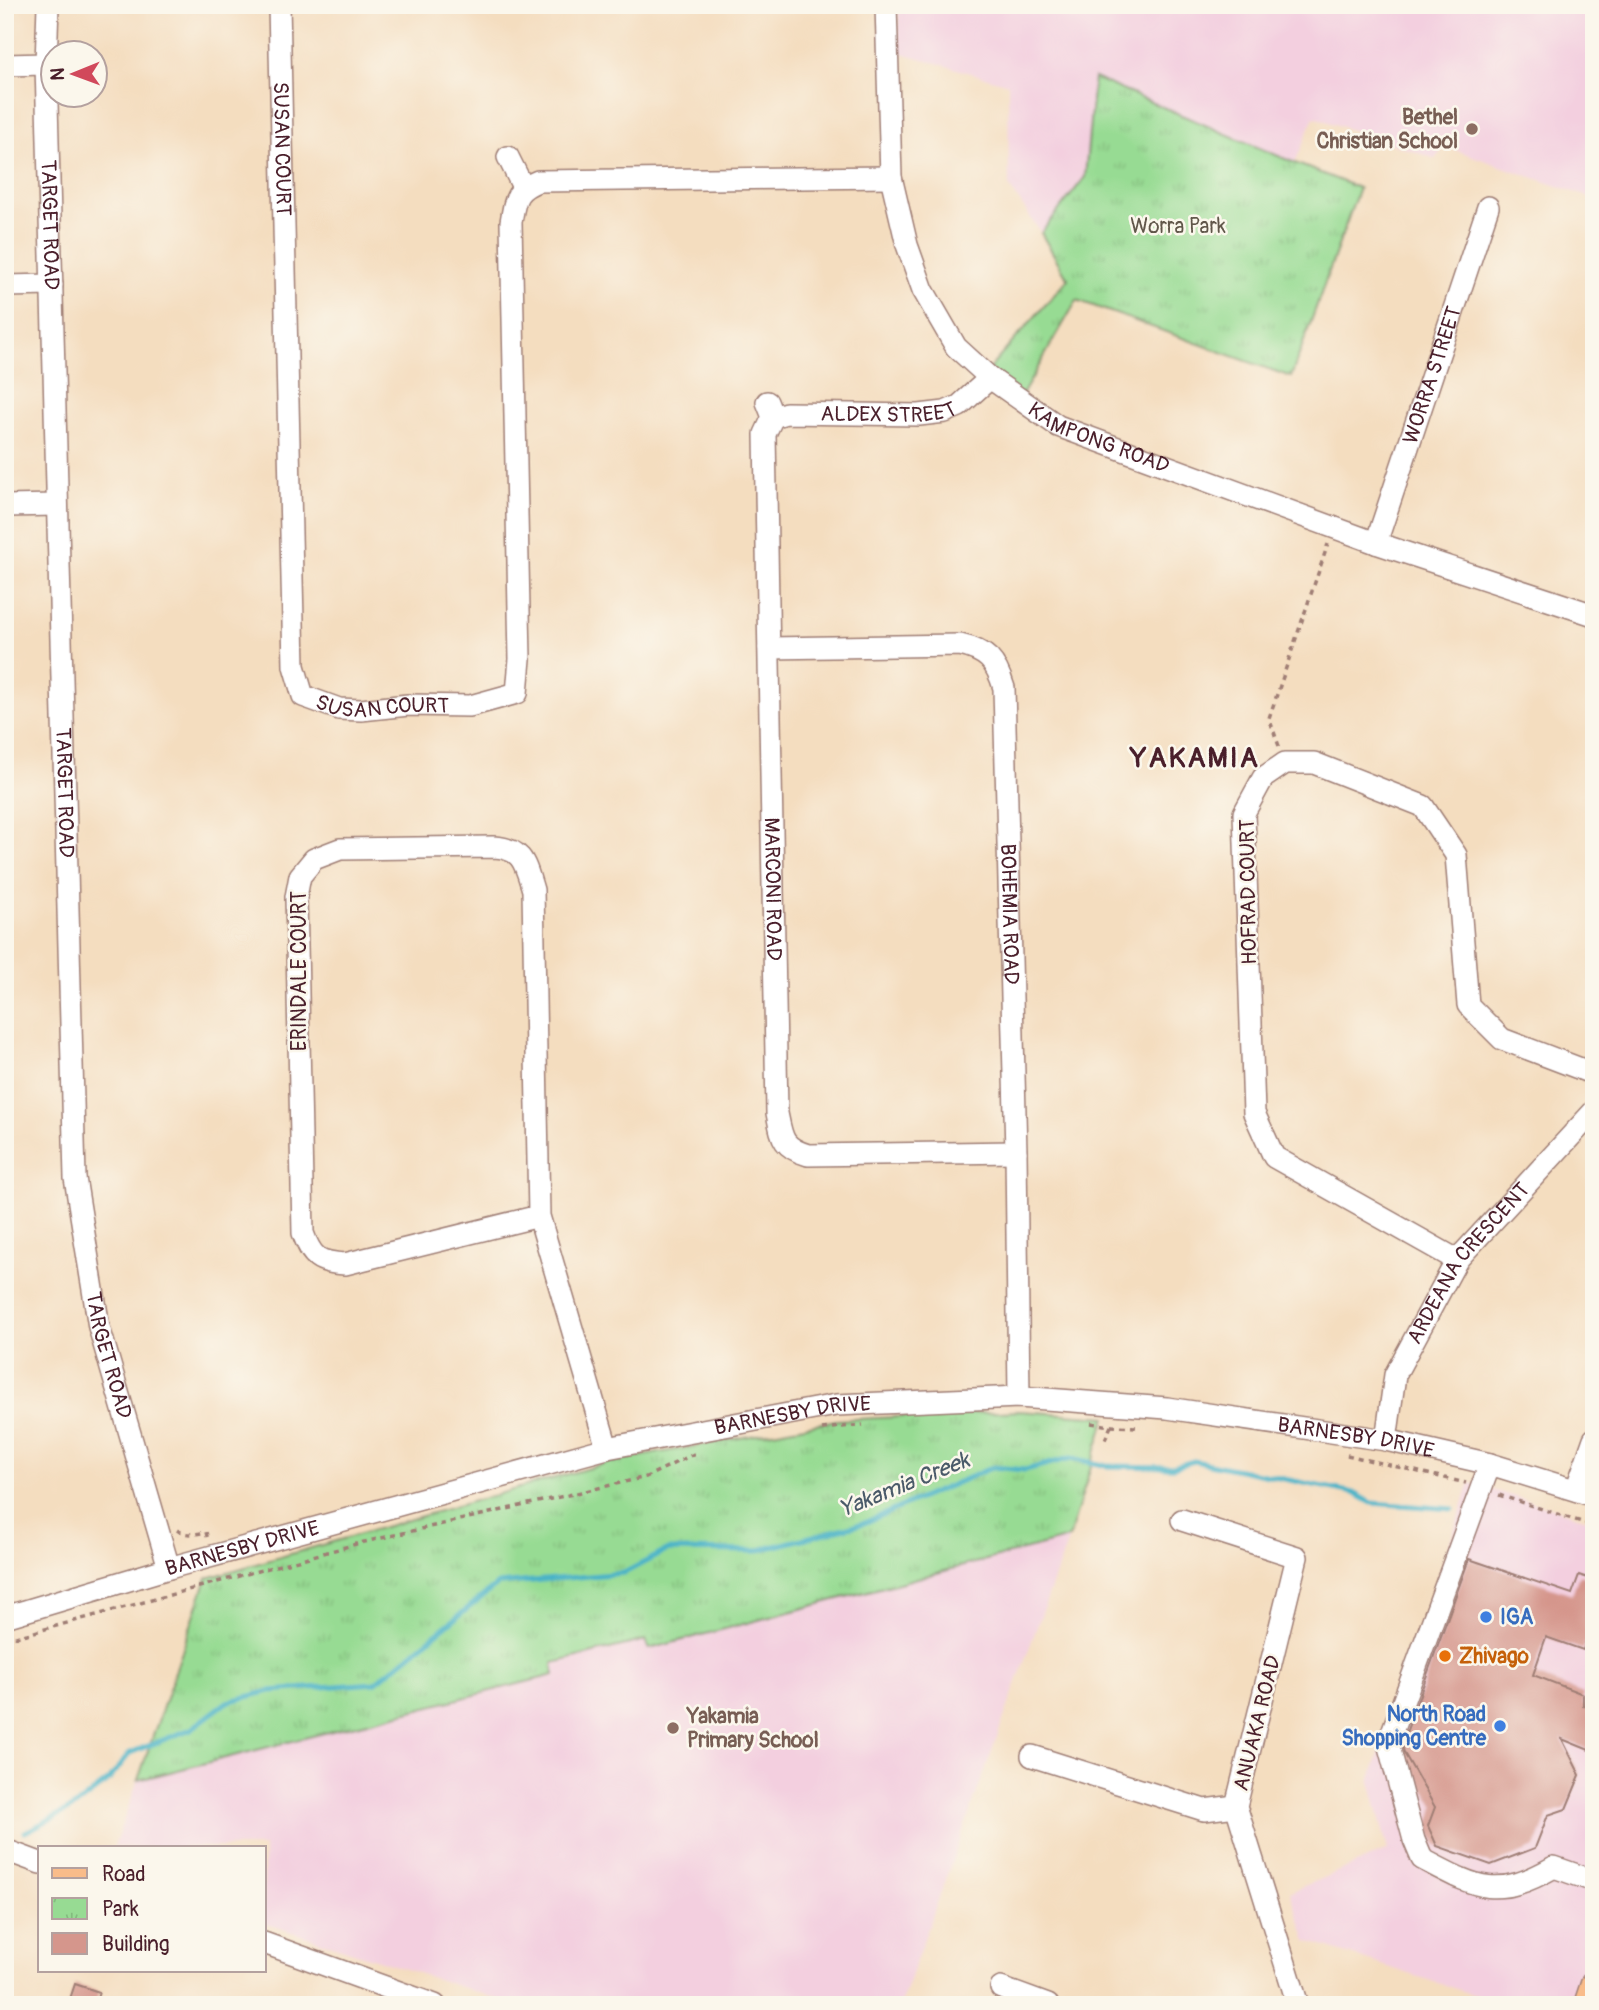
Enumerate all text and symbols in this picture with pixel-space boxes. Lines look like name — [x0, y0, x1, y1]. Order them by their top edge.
north arrow — [38, 38, 108, 108]
text: N — [46, 68, 70, 81]
street label: SUSAN COURT — [267, 82, 297, 217]
place label: Bethel Christian School — [1316, 104, 1458, 155]
marker: Bethel Christian School — [1464, 121, 1480, 137]
street label: TARGET ROAD — [34, 159, 65, 290]
park label: Worra Park — [1130, 213, 1226, 240]
street label: WORRA STREET — [1397, 303, 1468, 448]
street label: ALDEX STREET — [820, 396, 961, 429]
street label: KAMPONG ROAD — [1023, 396, 1173, 480]
street label: SUSAN COURT — [312, 689, 450, 724]
street label: TARGET ROAD — [49, 727, 80, 858]
district label: YAKAMIA — [1128, 741, 1260, 776]
street label: MARCONI ROAD — [758, 817, 787, 961]
street label: HOFRAD COURT — [1234, 818, 1263, 965]
street label: BOHEMIA ROAD — [994, 843, 1025, 985]
street label: ERINDALE COURT — [286, 890, 313, 1051]
street label: ARDEANA CRESCENT — [1401, 1177, 1536, 1349]
street label: TARGET ROAD — [80, 1290, 138, 1422]
street label: BARNESBY DRIVE — [712, 1390, 872, 1442]
street label: BARNESBY DRIVE — [1276, 1411, 1437, 1465]
water label: Yakamia Creek — [835, 1444, 976, 1524]
street label: BARNESBY DRIVE — [162, 1514, 322, 1582]
place label: IGA — [1500, 1604, 1534, 1631]
marker: IGA — [1478, 1609, 1494, 1625]
place label: Zhivago — [1459, 1643, 1530, 1670]
marker: Zhivago — [1437, 1648, 1453, 1664]
street label: ANUAKA ROAD — [1228, 1653, 1287, 1794]
place label: North Road Shopping Centre — [1342, 1701, 1487, 1752]
place label: Yakamia Primary School — [686, 1703, 819, 1754]
marker: North Road Shopping Centre — [1492, 1718, 1508, 1734]
marker: Yakamia Primary School — [665, 1720, 681, 1736]
legend — [38, 1846, 266, 1972]
text: Road — [102, 1861, 146, 1888]
text: Park — [102, 1896, 139, 1923]
text: Building — [102, 1931, 169, 1958]

